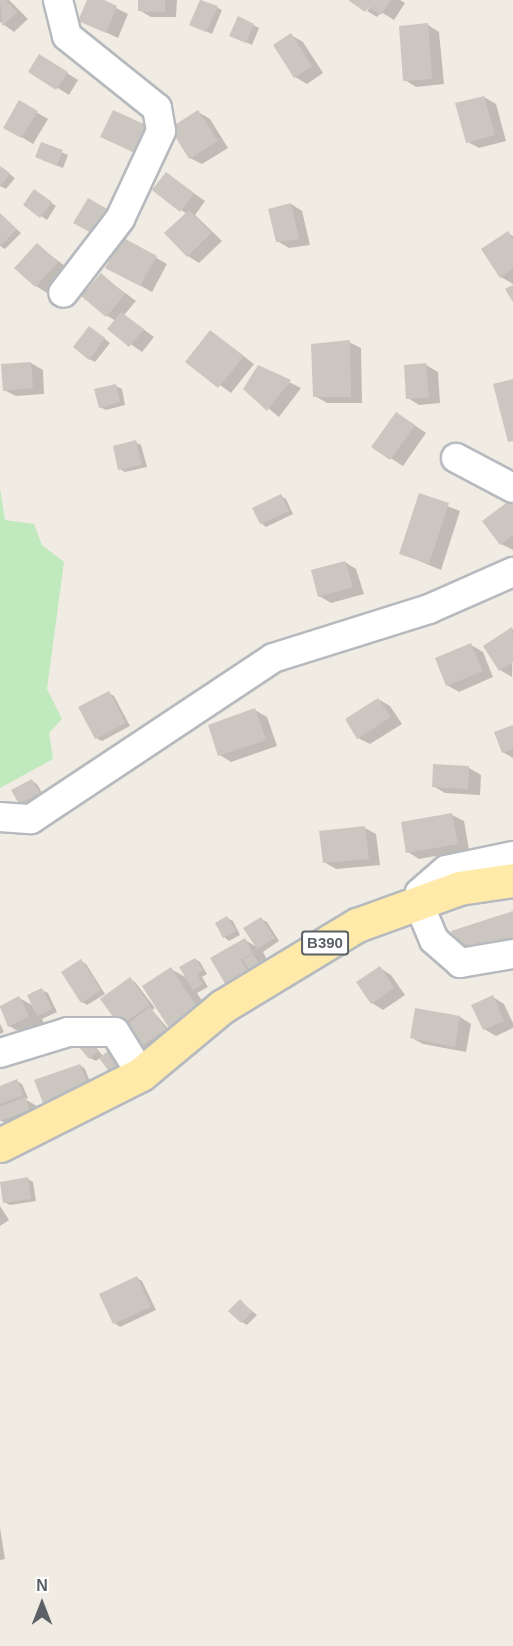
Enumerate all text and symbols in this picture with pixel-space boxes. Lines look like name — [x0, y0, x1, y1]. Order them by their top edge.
road number: B390 — [301, 931, 349, 955]
north arrow — [12, 1574, 72, 1634]
text: N — [36, 1577, 48, 1594]

